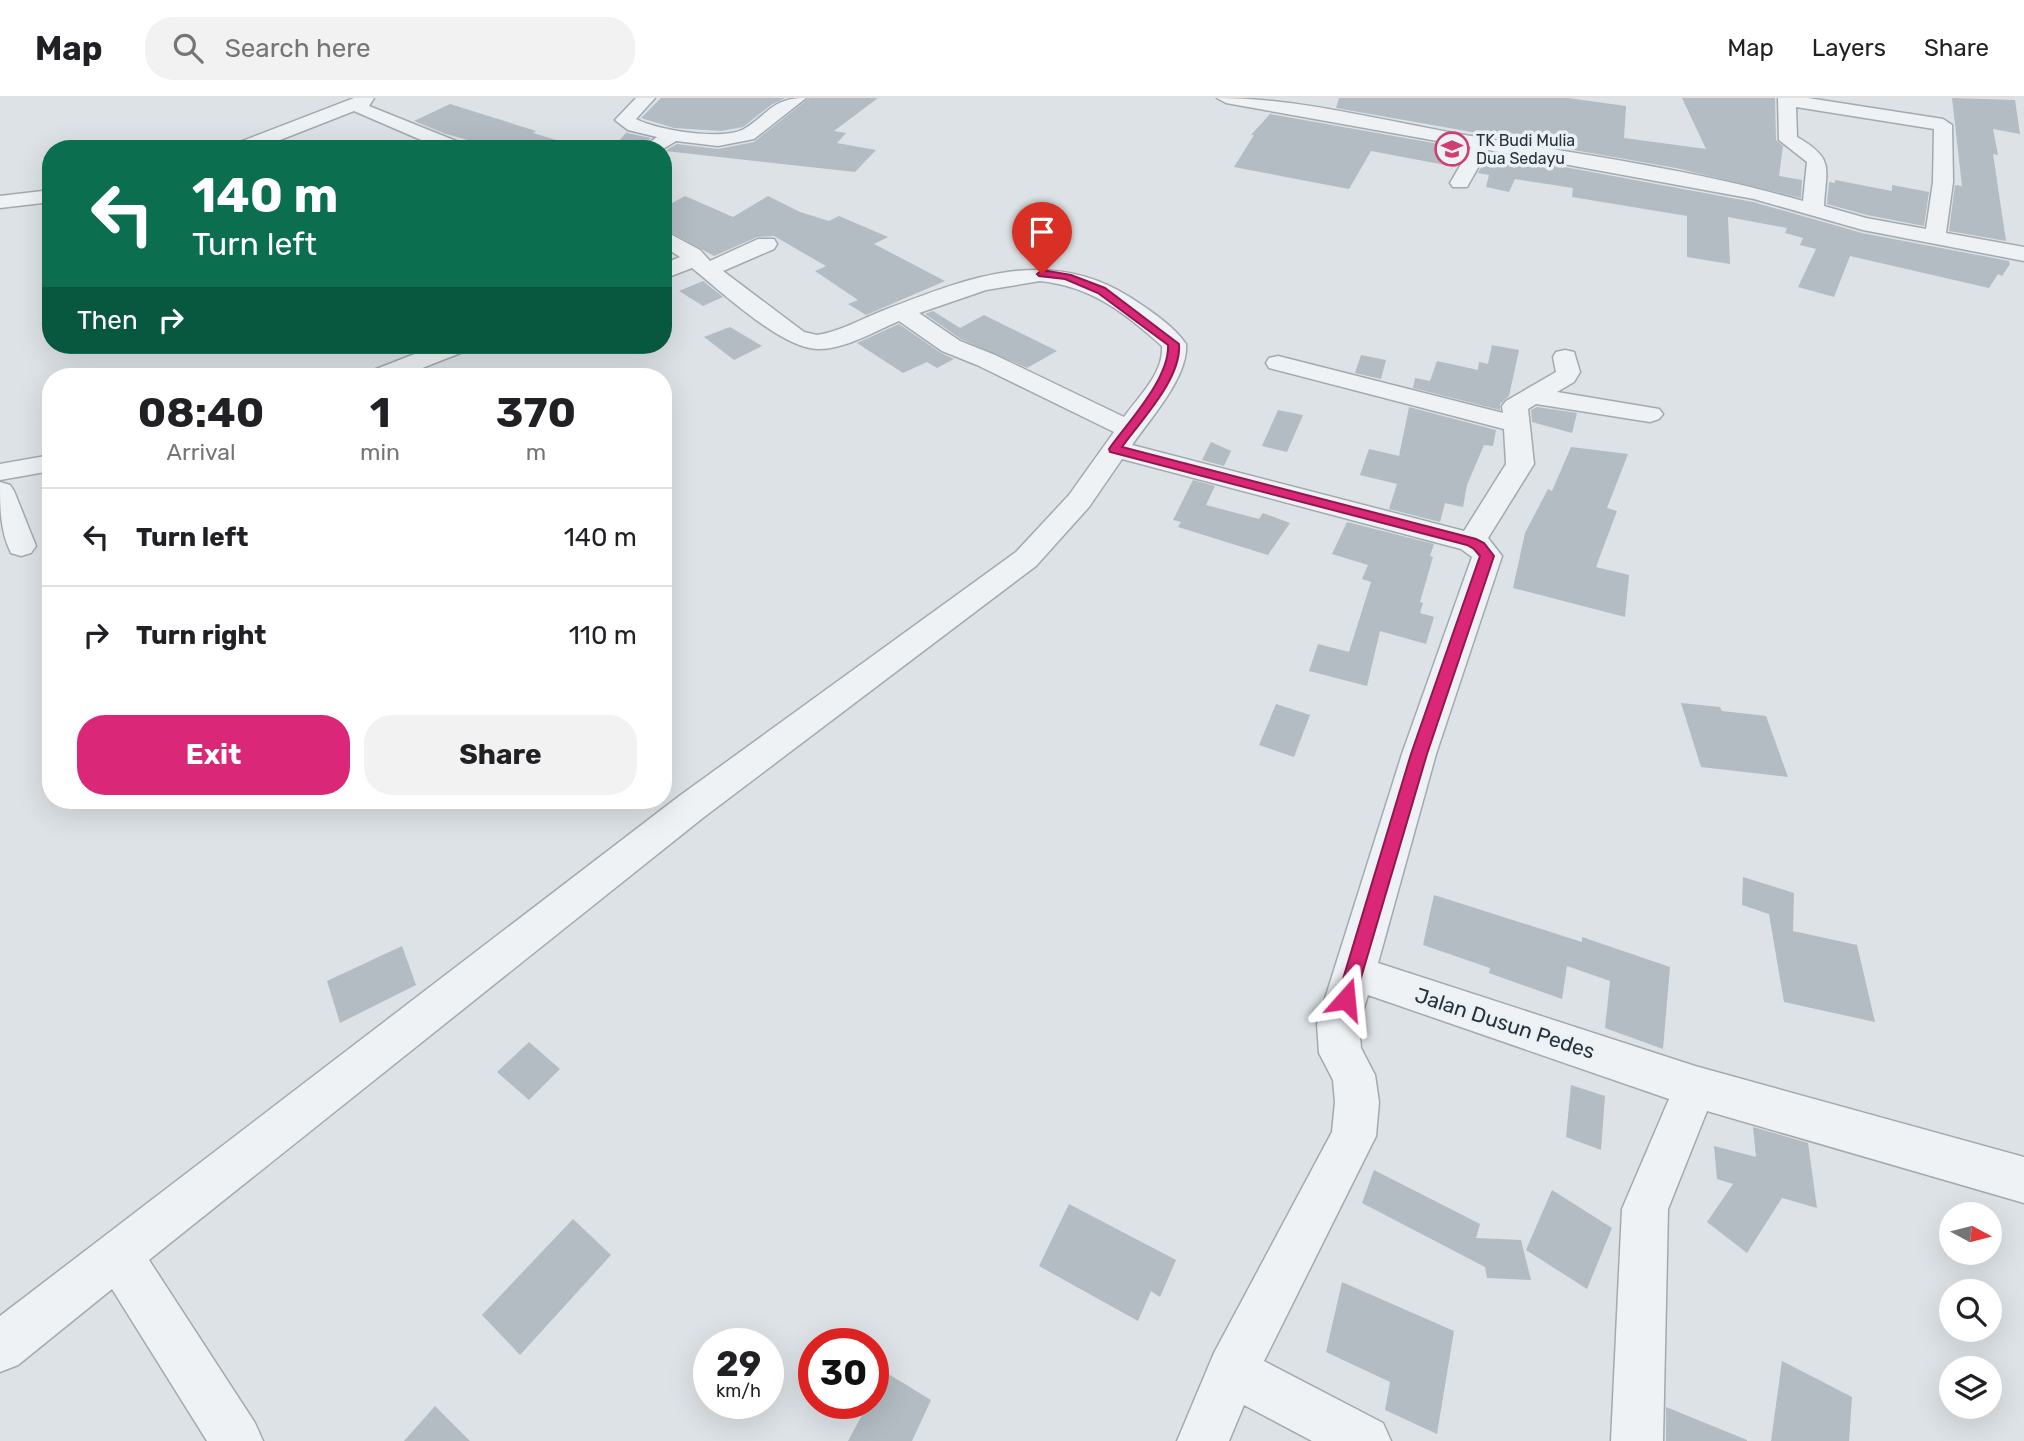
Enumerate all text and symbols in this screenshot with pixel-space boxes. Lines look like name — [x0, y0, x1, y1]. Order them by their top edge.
search box — [145, 17, 635, 80]
text: Map — [35, 29, 103, 68]
icon: search — [169, 29, 207, 67]
text: Search here — [225, 33, 370, 64]
text: Map — [1727, 34, 1774, 62]
text: Layers — [1812, 34, 1886, 62]
text: Share — [1924, 34, 1989, 62]
school or university icon: TK Budi Mulia Dua Sedayu — [1433, 130, 1471, 168]
place label: TK Budi Mulia Dua Sedayu — [1476, 131, 1575, 168]
text: 140 m — [192, 166, 338, 224]
icon: left — [77, 168, 168, 259]
pin — [1012, 202, 1072, 274]
icon: arrive — [1023, 213, 1061, 251]
text: Turn left — [192, 225, 317, 263]
icon: right — [152, 301, 190, 339]
text: Then — [77, 305, 138, 336]
text: 08:40 — [138, 388, 264, 438]
text: 1 — [370, 388, 391, 438]
text: 370 — [496, 388, 576, 438]
text: Arrival — [167, 438, 236, 466]
text: min — [360, 438, 400, 466]
text: m — [526, 438, 546, 466]
icon: left — [77, 518, 115, 556]
text: Turn left — [136, 522, 248, 553]
text: 140 m — [564, 522, 637, 553]
icon: right — [77, 616, 115, 654]
text: Turn right — [136, 620, 266, 651]
text: 110 m — [569, 620, 637, 651]
button: Exit — [77, 715, 350, 795]
button: Share — [364, 715, 637, 795]
position arrow — [1309, 962, 1383, 1036]
street label: Jalan Dusun Pedes — [1412, 982, 1598, 1064]
north arrow — [1939, 1202, 2002, 1265]
map controls — [1939, 1202, 2002, 1419]
button: search — [1939, 1279, 2002, 1342]
speed limit sign: 30 — [798, 1328, 889, 1419]
text: 29 — [716, 1343, 761, 1385]
button: layers — [1939, 1356, 2002, 1419]
text: km/h — [716, 1380, 761, 1402]

